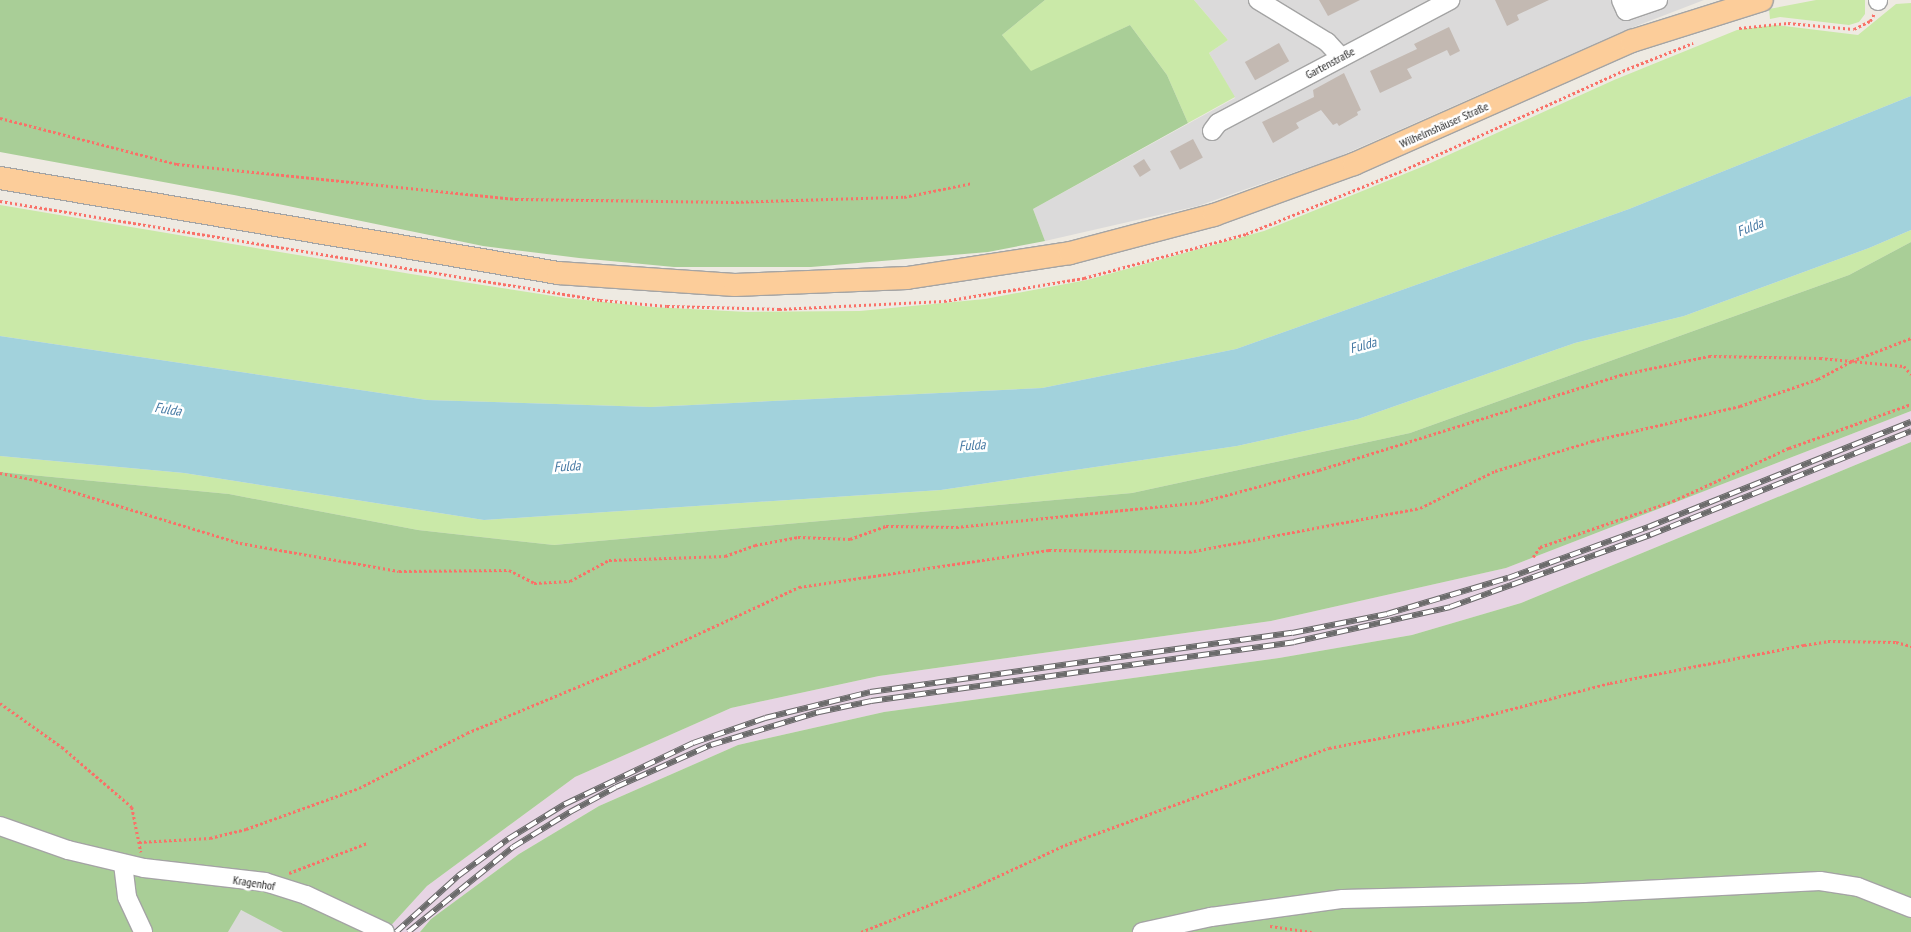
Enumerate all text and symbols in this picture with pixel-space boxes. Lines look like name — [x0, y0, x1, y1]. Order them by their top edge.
street label: Gartenstraße — [1303, 44, 1357, 82]
street label: Wilhelmshäuser Straße — [1397, 99, 1491, 151]
water label: Fulda — [1734, 214, 1766, 240]
water label: Fulda — [1348, 333, 1378, 357]
water label: Fulda — [153, 399, 183, 419]
water label: Fulda — [958, 436, 986, 454]
water label: Fulda — [553, 457, 581, 475]
street label: Kragenhof — [232, 873, 276, 893]

